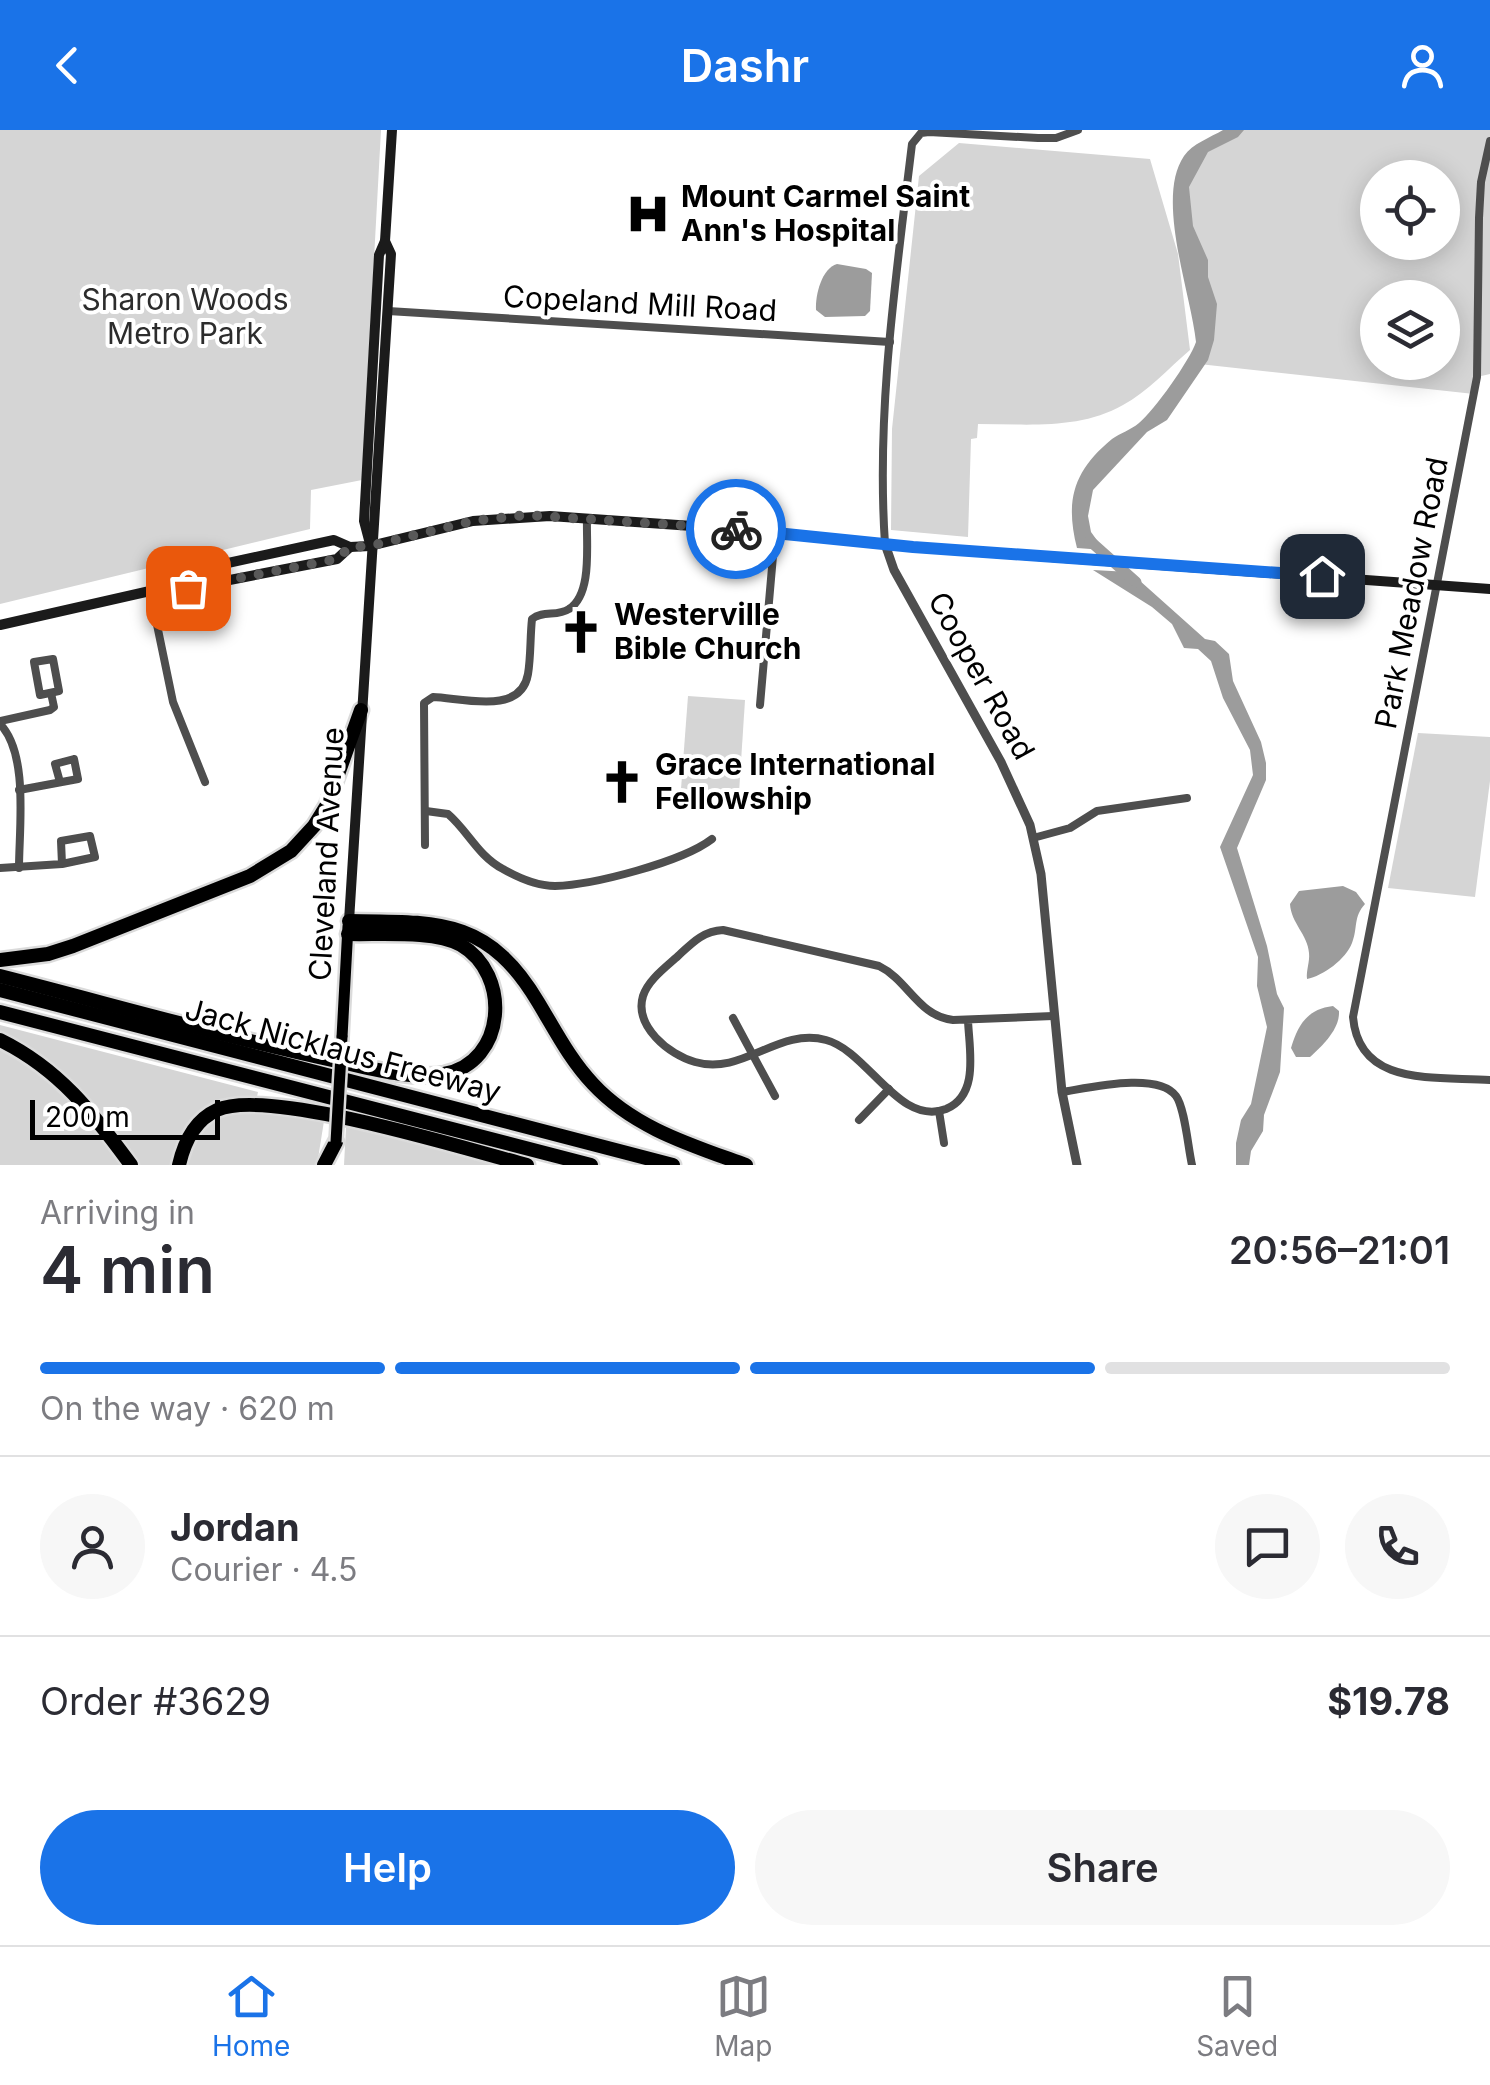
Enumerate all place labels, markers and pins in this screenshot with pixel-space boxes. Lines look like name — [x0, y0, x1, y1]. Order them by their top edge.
place label: Mount Carmel Saint Ann's Hospital — [681, 178, 970, 248]
hospital icon: Mount Carmel Saint Ann's Hospital — [624, 190, 672, 238]
pin — [1280, 534, 1365, 619]
pin — [146, 546, 231, 631]
place label: Westerville Bible Church — [614, 596, 801, 666]
church icon: Westerville Bible Church — [557, 608, 605, 656]
place label: Grace International Fellowship — [655, 746, 935, 816]
church icon: Grace International Fellowship — [598, 758, 646, 806]

